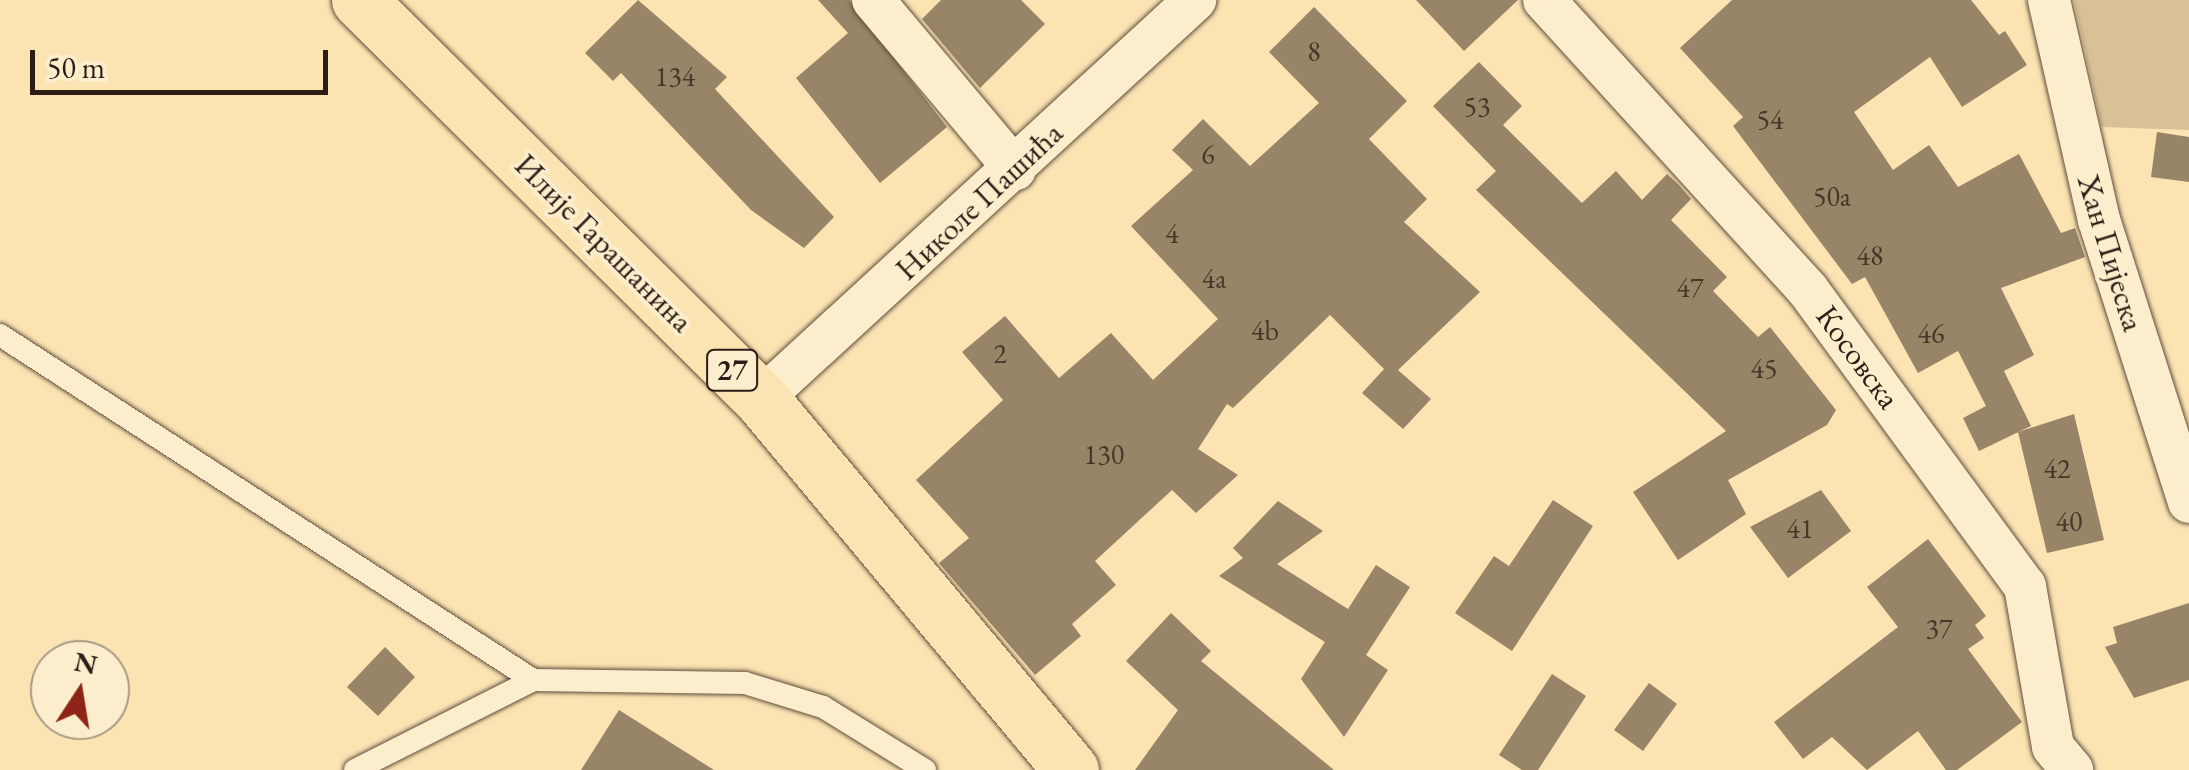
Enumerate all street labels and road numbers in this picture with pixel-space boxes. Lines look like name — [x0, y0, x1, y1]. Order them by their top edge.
street label: Николе Пашића — [887, 114, 1071, 288]
street label: Илије Гарашанина — [507, 146, 701, 340]
street label: Хан Пијеска — [2069, 170, 2153, 336]
street label: Косовска — [1808, 298, 1908, 416]
road number: 27 — [704, 345, 760, 395]

